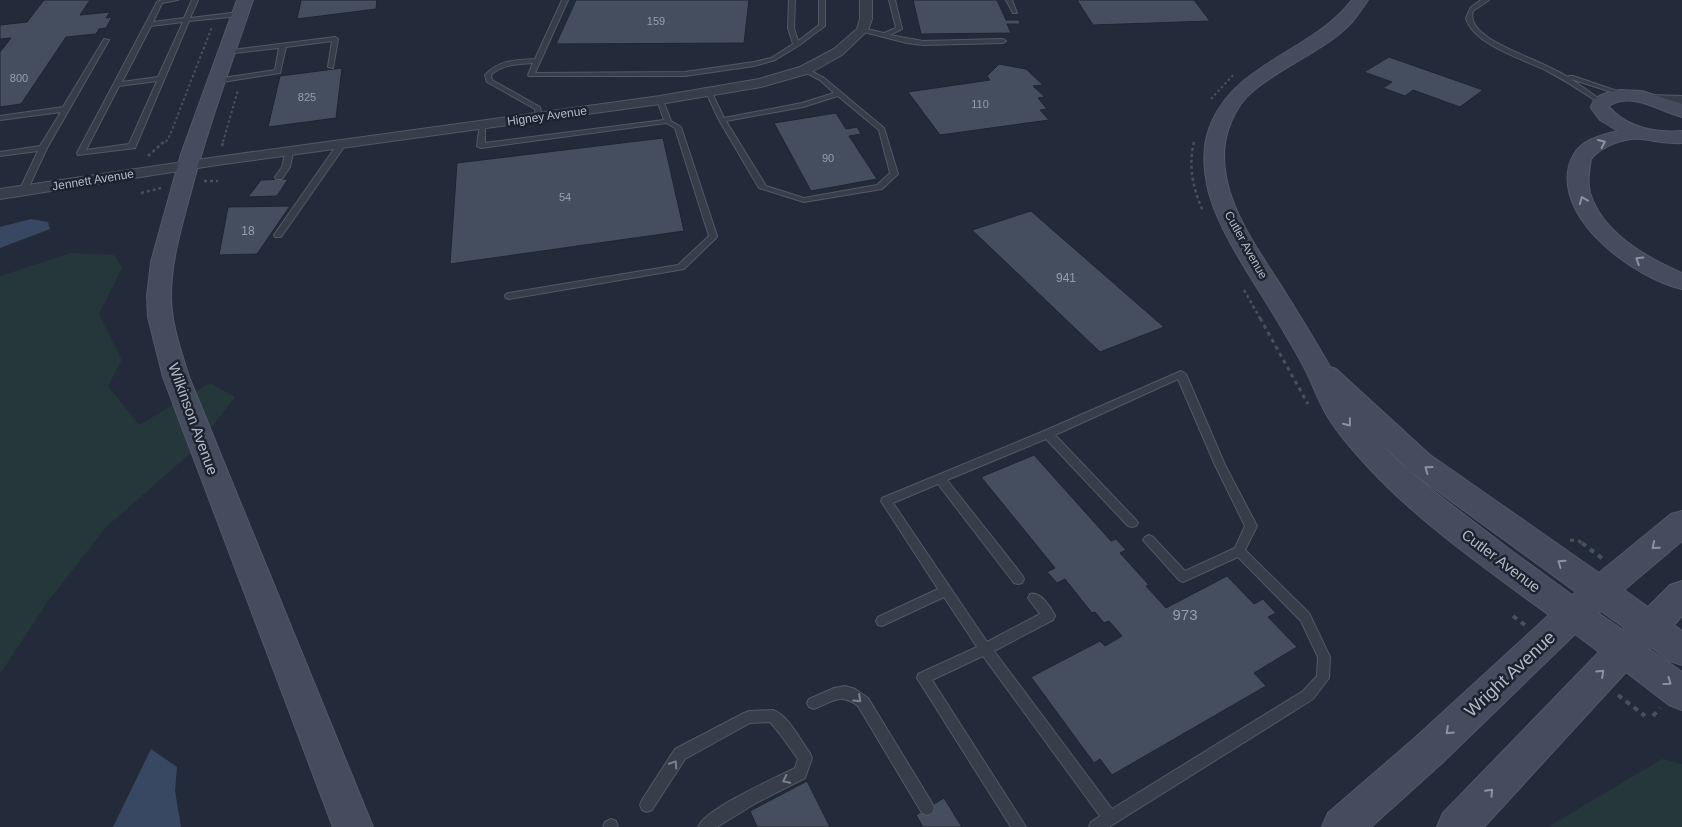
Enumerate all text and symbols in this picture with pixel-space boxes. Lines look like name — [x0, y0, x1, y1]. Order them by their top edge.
house number: 159 — [647, 15, 665, 27]
house number: 800 — [10, 72, 28, 84]
house number: 825 — [298, 91, 316, 103]
house number: 110 — [971, 98, 989, 110]
street label: Higney Avenue — [506, 103, 588, 129]
one-way arrow — [1597, 138, 1606, 149]
house number: 90 — [822, 152, 834, 164]
street label: Jennett Avenue — [51, 167, 135, 193]
house number: 54 — [559, 191, 571, 203]
one-way arrow — [1579, 196, 1589, 205]
street label: Cutler Avenue — [1222, 209, 1270, 282]
house number: 18 — [241, 224, 255, 238]
one-way arrow — [1635, 256, 1644, 266]
house number: 941 — [1056, 271, 1076, 285]
street label: Wilkinson Avenue — [165, 360, 222, 477]
one-way arrow — [1343, 418, 1352, 427]
one-way arrow — [1424, 466, 1434, 475]
street label: Cutler Avenue — [1459, 526, 1544, 596]
one-way arrow — [1652, 540, 1661, 549]
one-way arrow — [1557, 560, 1567, 569]
house number: 973 — [1172, 606, 1198, 623]
street label: Wright Avenue — [1461, 627, 1559, 721]
one-way arrow — [1596, 670, 1605, 679]
one-way arrow — [1662, 676, 1672, 685]
one-way arrow — [853, 693, 862, 702]
one-way arrow — [1446, 725, 1455, 734]
one-way arrow — [667, 760, 677, 769]
one-way arrow — [782, 774, 791, 784]
one-way arrow — [1484, 788, 1493, 797]

